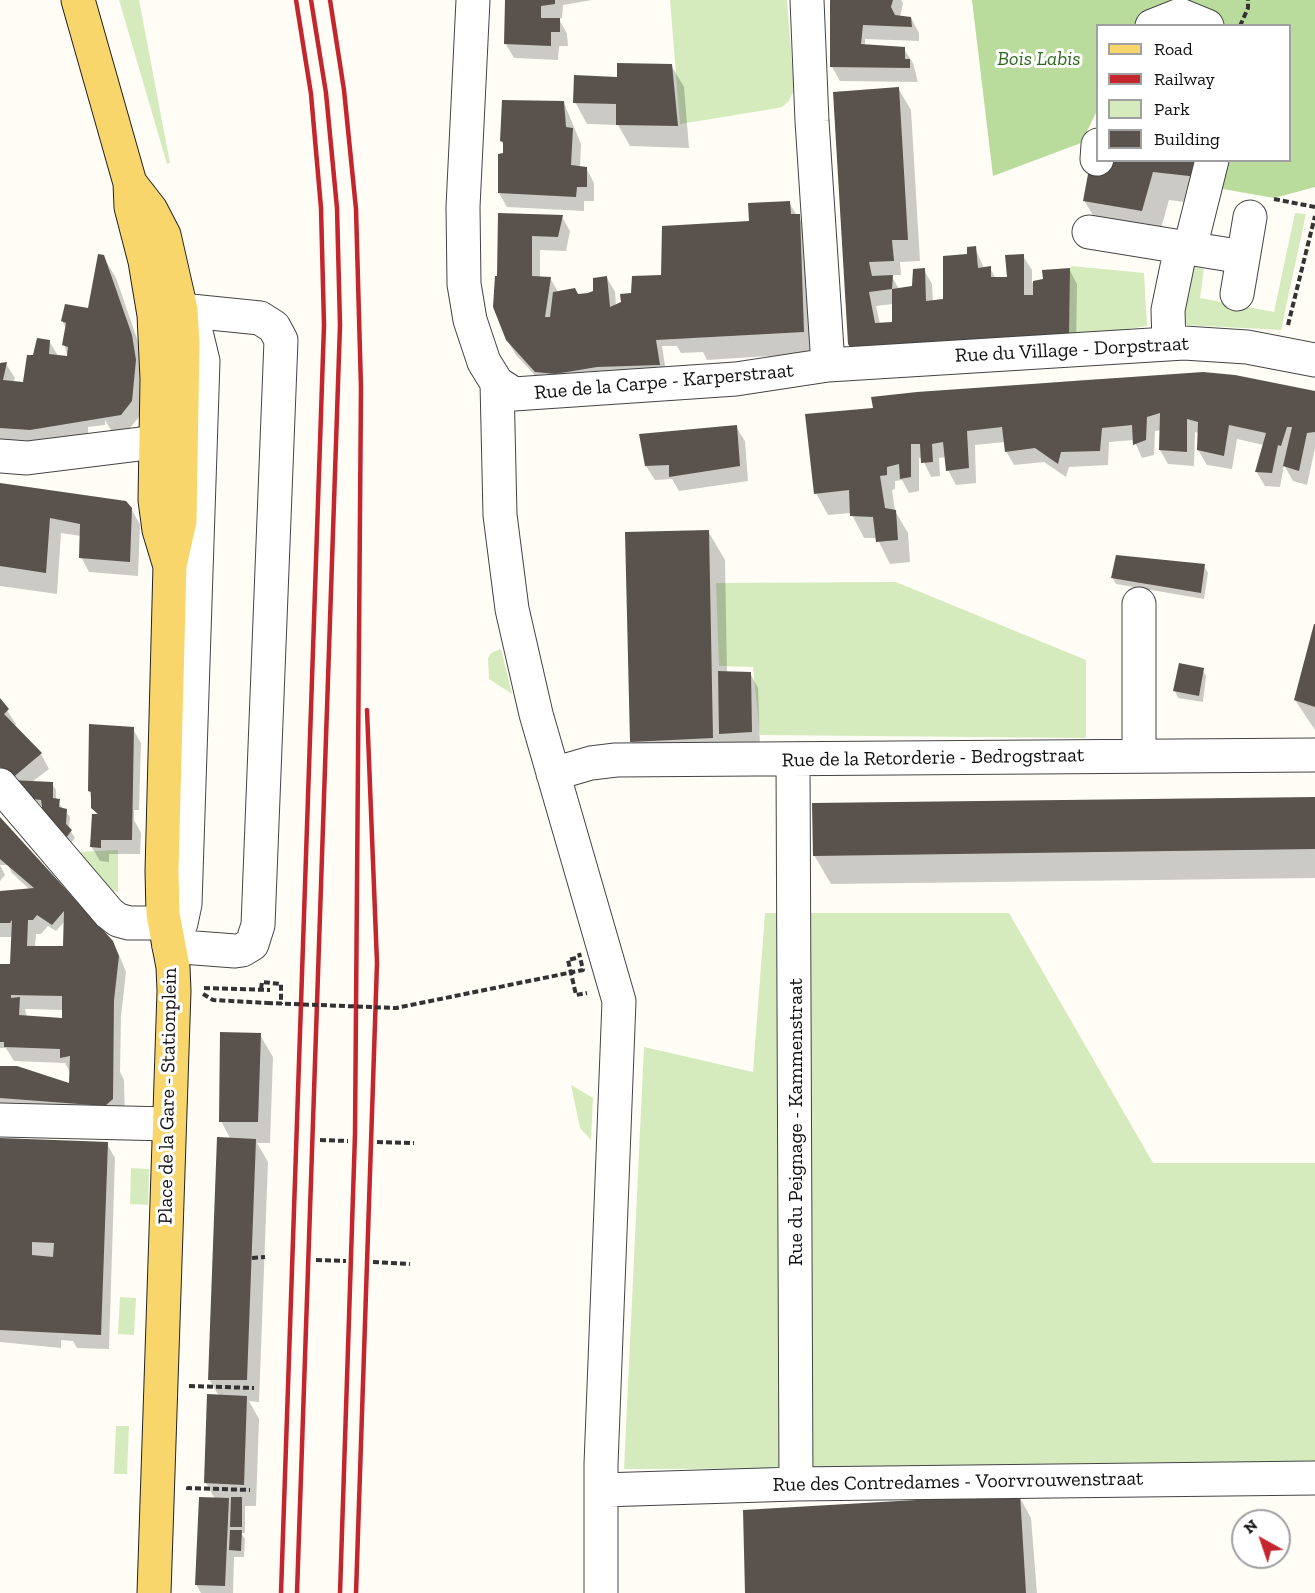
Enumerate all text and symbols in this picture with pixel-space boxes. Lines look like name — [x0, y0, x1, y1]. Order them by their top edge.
legend — [1096, 24, 1291, 162]
text: Road — [1154, 38, 1193, 60]
park label: Bois Labis — [997, 47, 1081, 71]
text: Railway — [1154, 68, 1215, 90]
text: Park — [1154, 98, 1190, 120]
text: Building — [1154, 128, 1220, 150]
street label: Rue du Village - Dorpstraat — [954, 332, 1190, 368]
street label: Rue de la Carpe - Karperstraat — [533, 359, 795, 405]
street label: Rue de la Retorderie - Bedrogstraat — [781, 743, 1085, 773]
street label: Place de la Gare - Stationplein — [154, 967, 182, 1225]
street label: Rue du Peignage - Kammenstraat — [784, 978, 808, 1266]
street label: Rue des Contredames - Voorvrouwenstraat — [772, 1467, 1144, 1497]
north arrow — [1231, 1509, 1291, 1569]
text: N — [1240, 1515, 1261, 1538]

